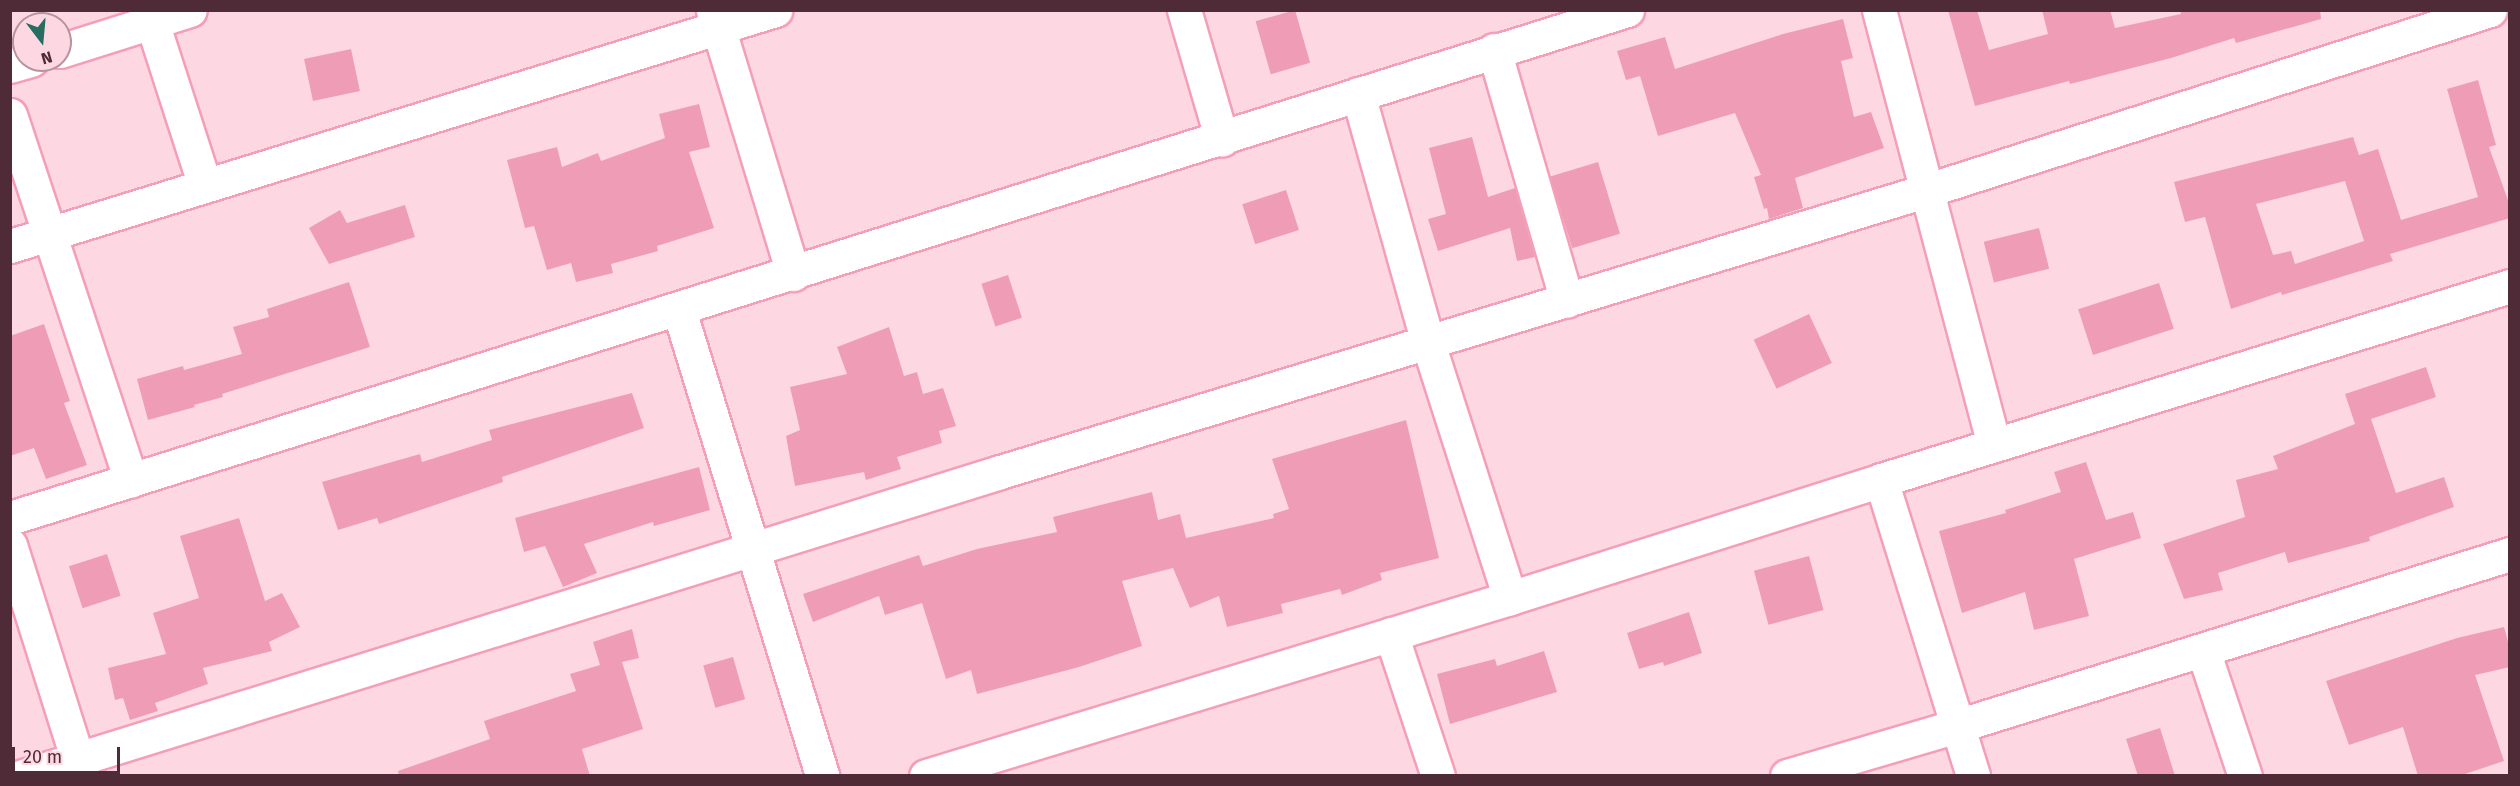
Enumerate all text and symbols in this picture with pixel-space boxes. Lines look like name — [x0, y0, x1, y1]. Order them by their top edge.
north arrow — [12, 12, 72, 72]
text: N — [39, 47, 54, 68]
scale bar — [15, 735, 123, 773]
text: 20 m — [23, 746, 62, 768]

